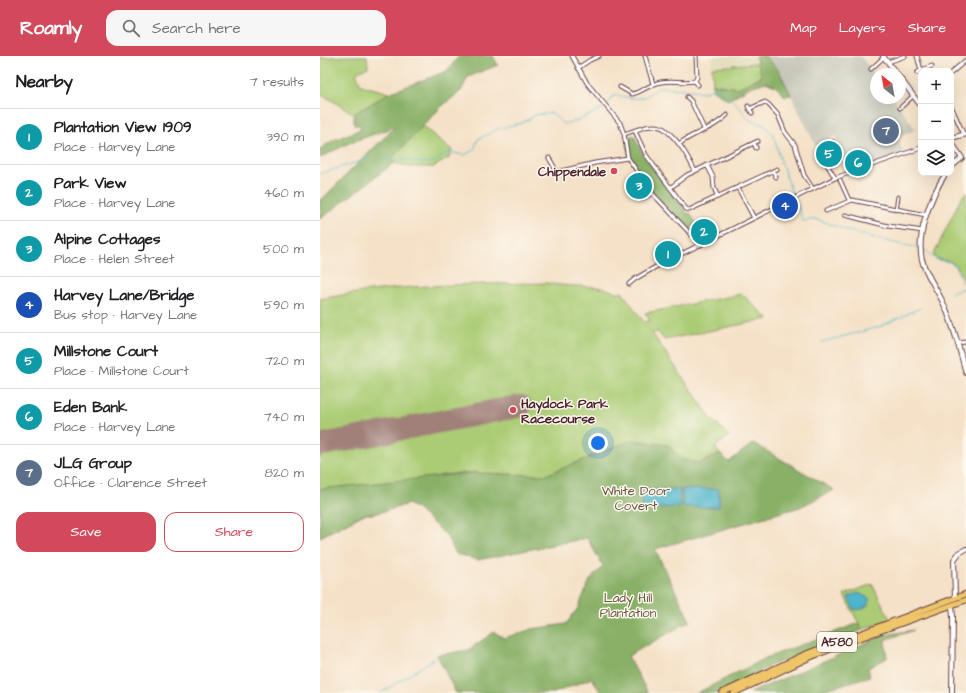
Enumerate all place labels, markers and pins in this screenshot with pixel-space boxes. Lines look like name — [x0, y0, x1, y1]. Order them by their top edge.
pin: 7 — [873, 116, 899, 146]
pin: 5 — [816, 139, 842, 169]
pin: 6 — [845, 148, 871, 178]
place label: Chippendale — [538, 163, 606, 182]
marker: Chippendale — [609, 166, 619, 176]
pin: 3 — [626, 171, 652, 201]
pin: 4 — [772, 191, 798, 221]
pin: 2 — [691, 217, 717, 247]
pin: 1 — [655, 239, 681, 269]
place label: Haydock Park Racecourse — [521, 395, 609, 428]
marker: Haydock Park Racecourse — [508, 405, 518, 415]

